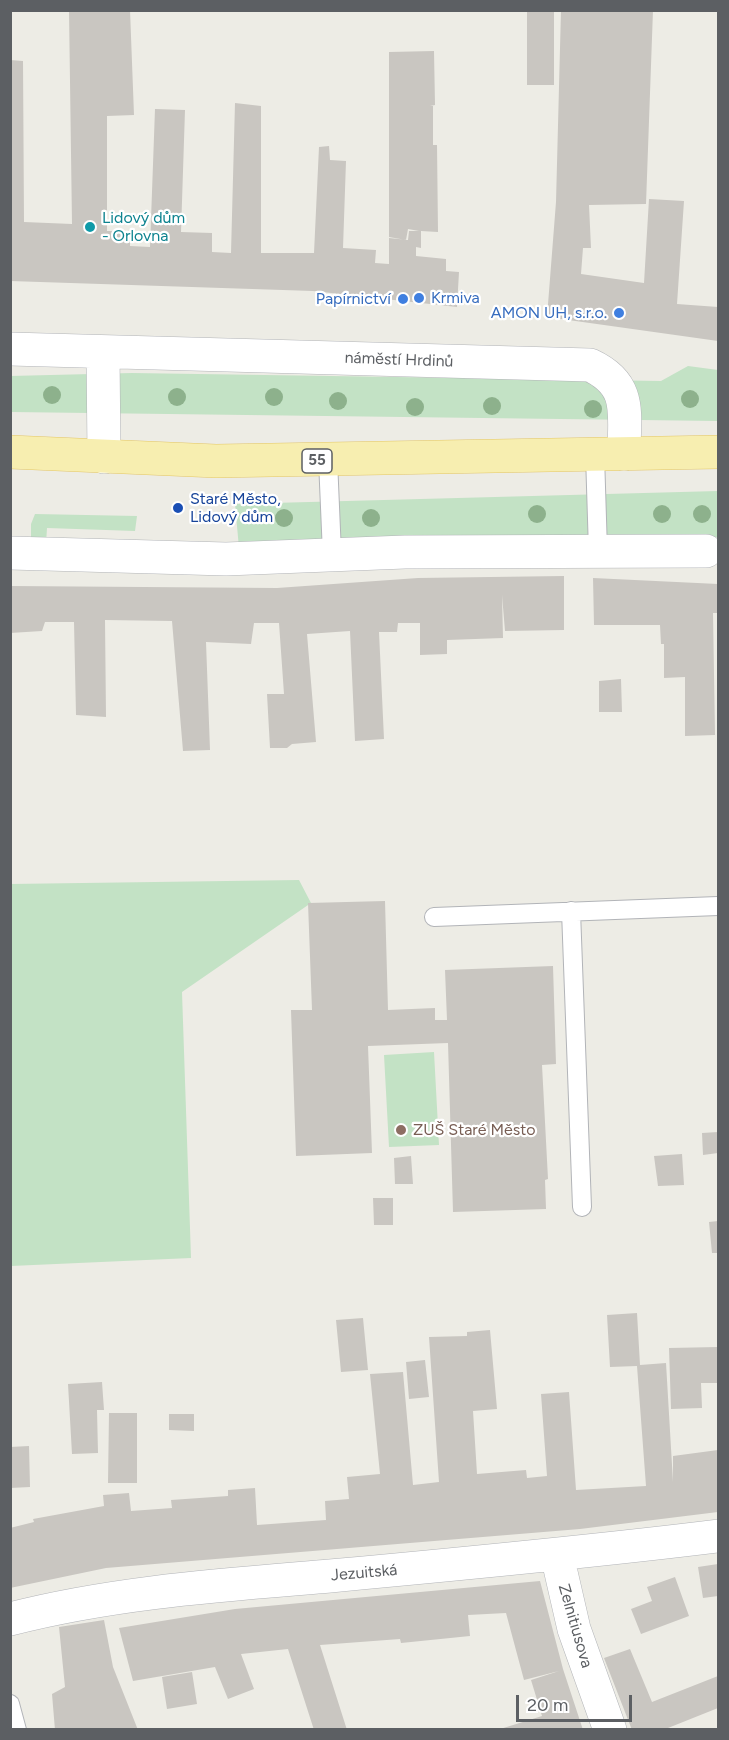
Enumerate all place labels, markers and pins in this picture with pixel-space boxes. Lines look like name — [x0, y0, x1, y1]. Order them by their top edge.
place label: Lidový dům - Orlovna — [102, 208, 185, 246]
marker: Lidový dům - Orlovna — [83, 220, 97, 234]
place label: Krmiva — [431, 288, 480, 308]
place label: Papírnictví — [316, 289, 391, 309]
marker: Krmiva — [412, 291, 426, 305]
marker: Papírnictví — [396, 292, 410, 306]
place label: AMON UH, s.r.o. — [491, 303, 607, 323]
marker: AMON UH, s.r.o. — [612, 306, 626, 320]
place label: Staré Město, Lidový dům — [190, 489, 281, 527]
marker: Staré Město, Lidový dům — [171, 501, 185, 515]
place label: ZUŠ Staré Město — [413, 1120, 535, 1140]
marker: ZUŠ Staré Město — [394, 1123, 408, 1137]

